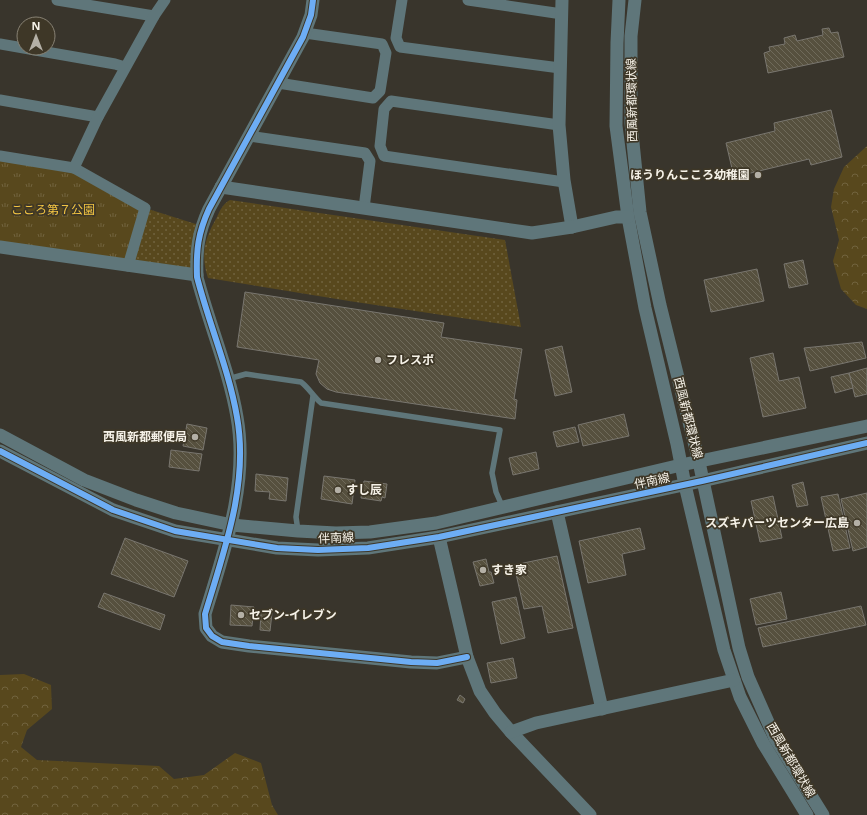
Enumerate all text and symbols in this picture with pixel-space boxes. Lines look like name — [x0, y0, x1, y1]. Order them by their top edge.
north arrow — [16, 16, 56, 56]
text: N — [32, 18, 40, 33]
street label: 西風新都環状線 — [622, 58, 641, 142]
place label: ほうりんこころ幼稚園 — [630, 166, 750, 183]
marker: ほうりんこころ幼稚園 — [753, 170, 763, 180]
park label: こころ第７公園 — [11, 201, 95, 218]
place label: フレスポ — [386, 351, 434, 368]
marker: フレスポ — [373, 355, 383, 365]
street label: 西風新都環状線 — [670, 375, 707, 461]
place label: 西風新都郵便局 — [103, 428, 187, 445]
marker: 西風新都郵便局 — [190, 432, 200, 442]
street label: 伴南線 — [633, 468, 671, 493]
place label: すし辰 — [346, 481, 382, 498]
marker: すし辰 — [333, 485, 343, 495]
place label: スズキパーツセンター広島 — [705, 514, 849, 531]
marker: スズキパーツセンター広島 — [852, 518, 862, 528]
street label: 伴南線 — [318, 528, 354, 547]
place label: すき家 — [491, 561, 527, 578]
marker: すき家 — [478, 565, 488, 575]
place label: セブン-イレブン — [249, 606, 337, 623]
marker: セブン-イレブン — [236, 610, 246, 620]
street label: 西風新都環状線 — [763, 719, 820, 800]

